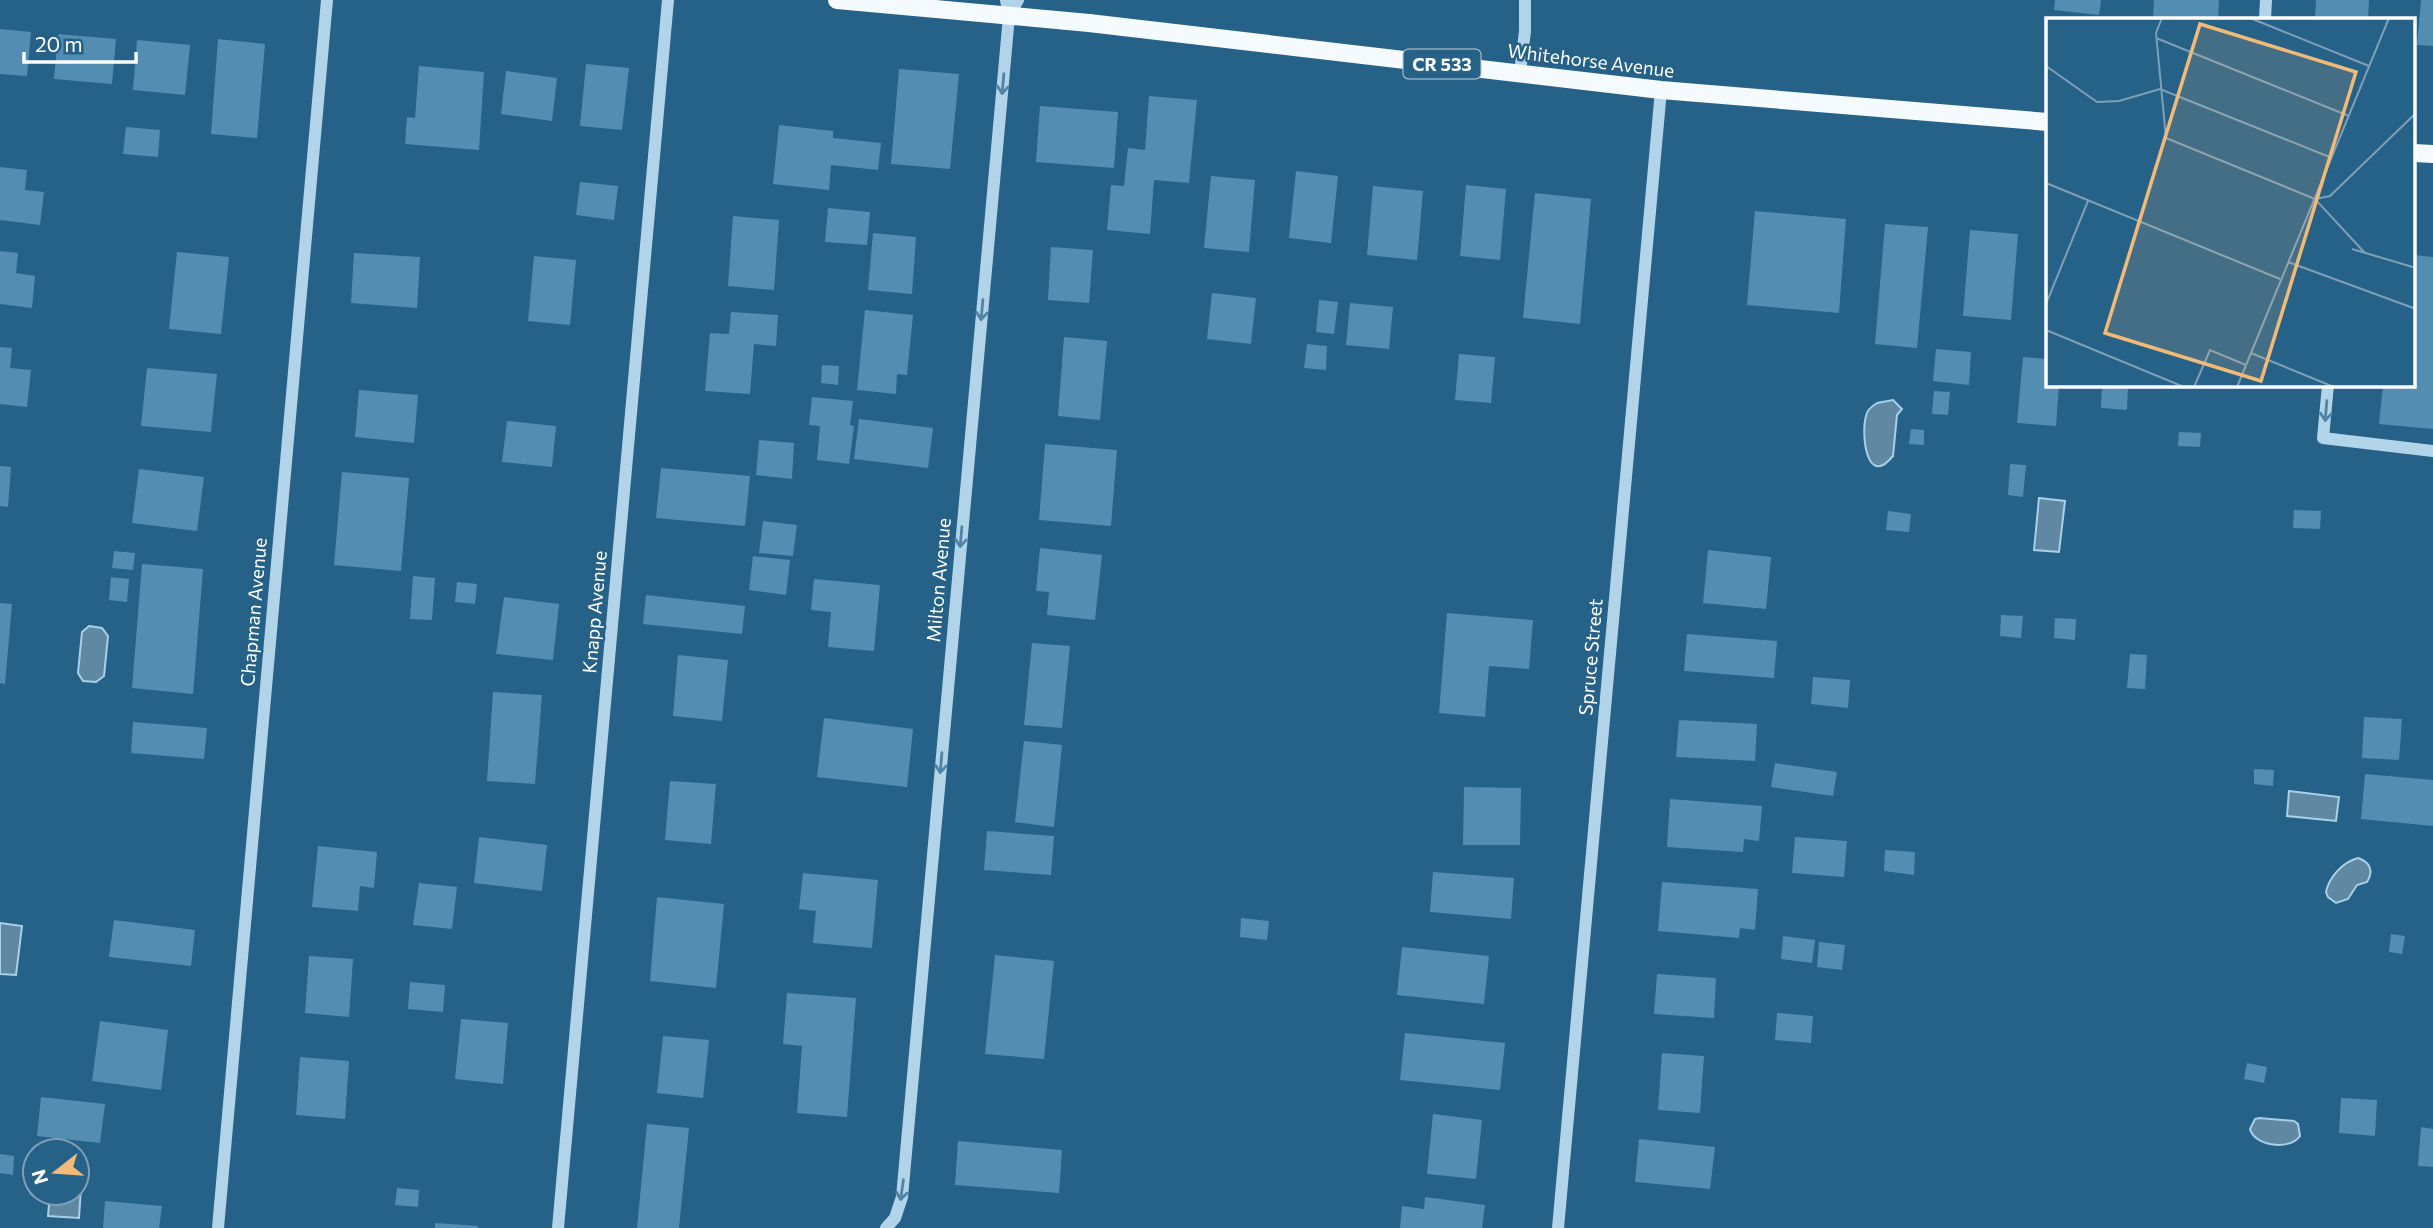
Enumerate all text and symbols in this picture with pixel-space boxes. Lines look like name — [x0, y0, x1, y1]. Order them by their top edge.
inset map — [2046, 18, 2416, 387]
scale bar — [24, 21, 136, 65]
text: 20 m — [35, 31, 83, 56]
street label: Whitehorse Avenue — [1506, 38, 1676, 82]
road number: CR 533 — [1404, 50, 1480, 78]
one-way arrow — [996, 72, 1009, 95]
one-way arrow — [975, 299, 988, 321]
one-way arrow — [2319, 400, 2332, 422]
street label: Milton Avenue — [921, 517, 955, 643]
one-way arrow — [955, 525, 968, 548]
street label: Chapman Avenue — [235, 537, 271, 687]
street label: Knapp Avenue — [577, 550, 611, 674]
street label: Spruce Street — [1573, 597, 1607, 716]
one-way arrow — [934, 752, 947, 774]
north arrow — [21, 1137, 91, 1207]
text: N — [26, 1167, 52, 1187]
one-way arrow — [895, 1178, 908, 1201]

